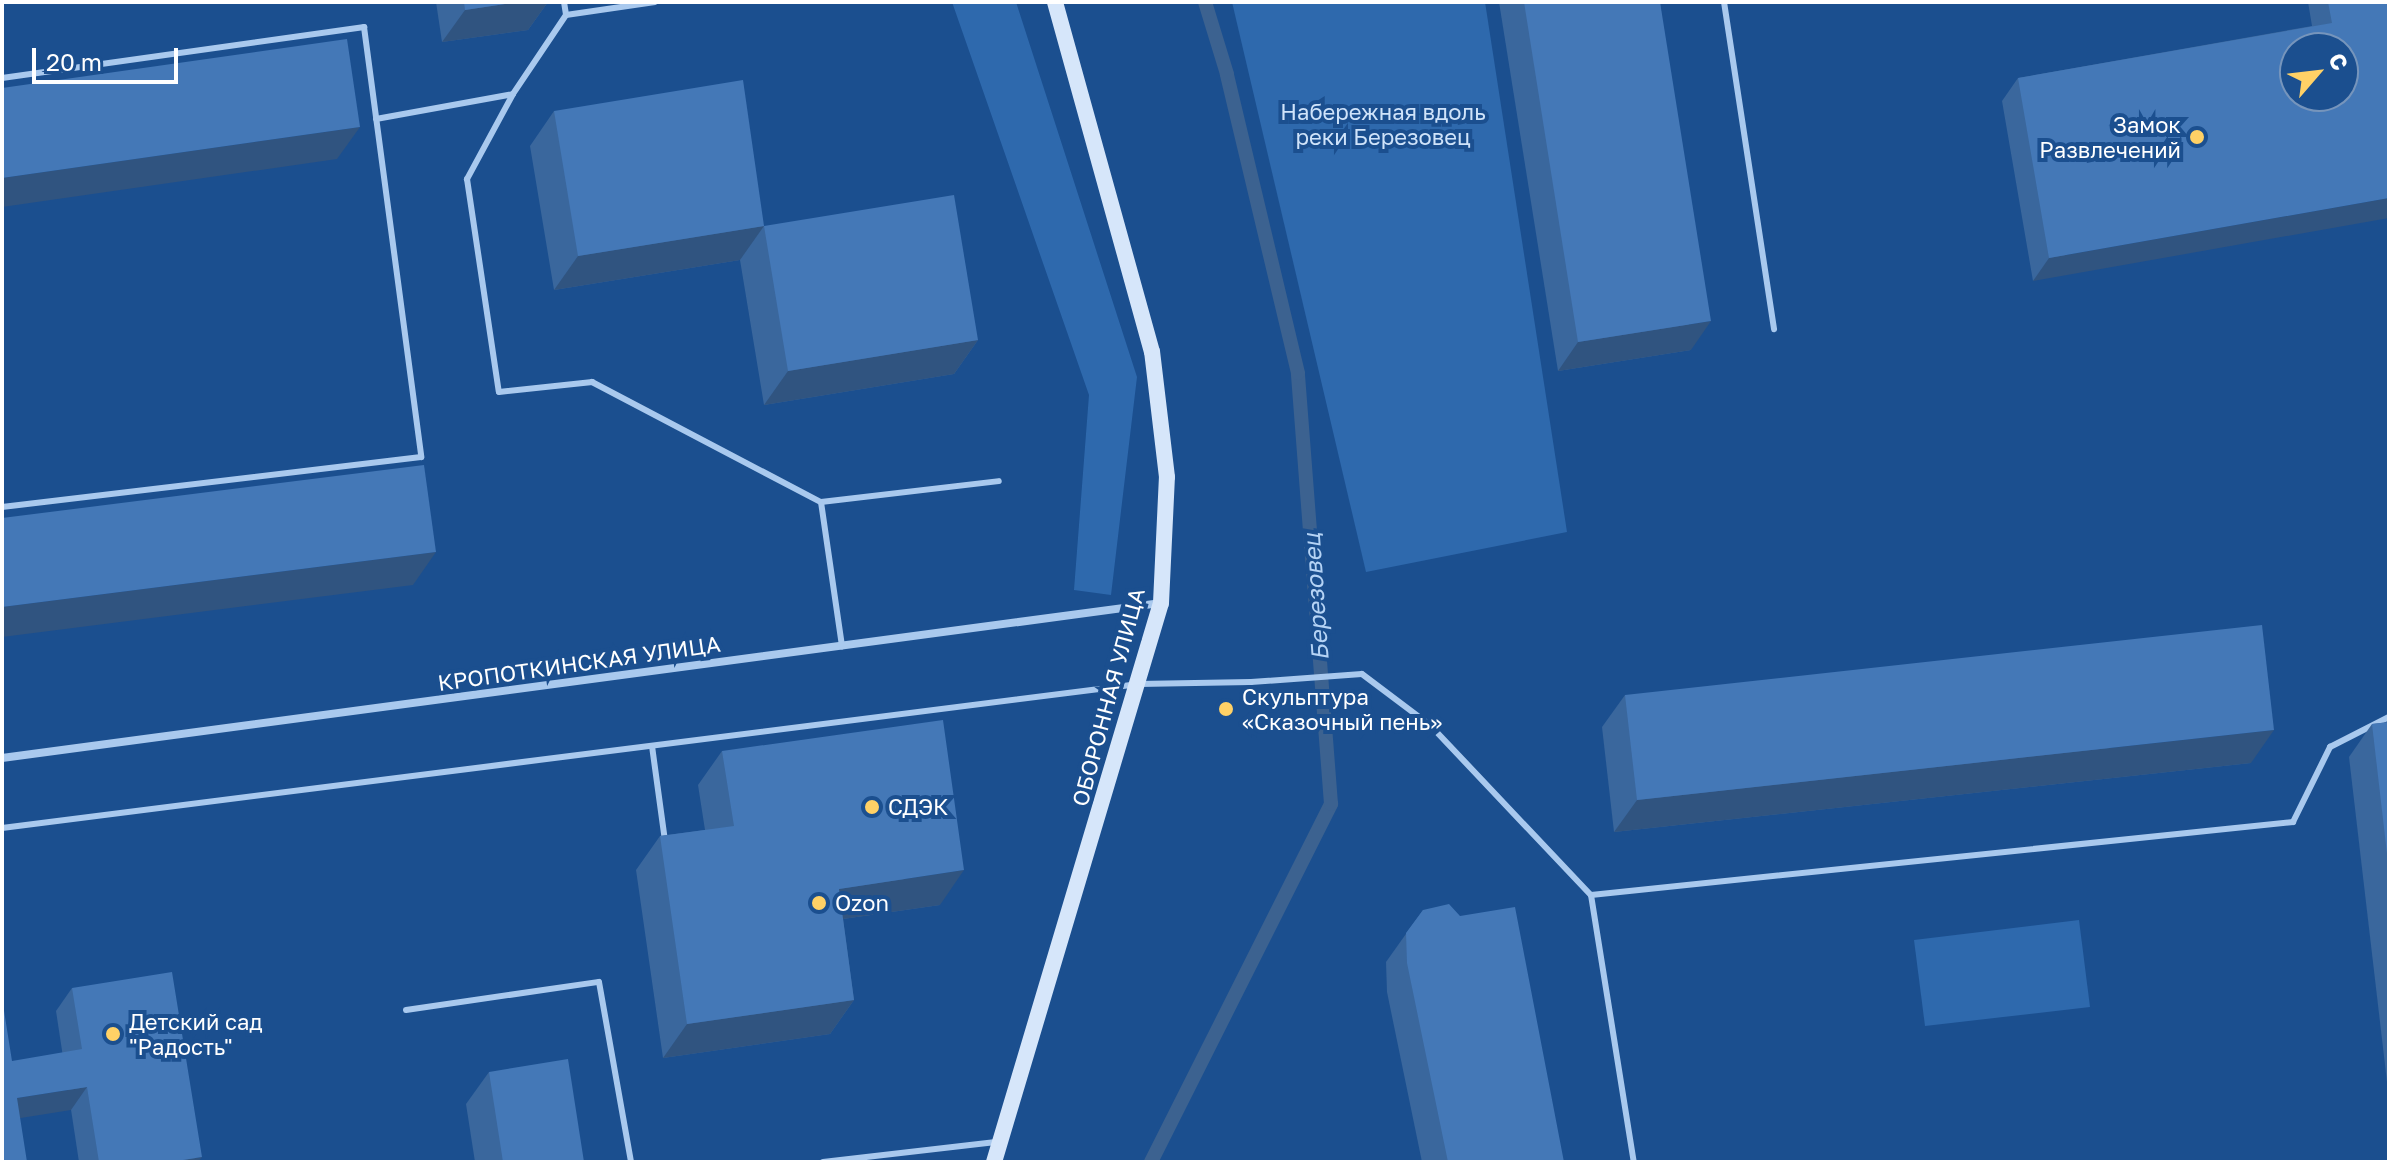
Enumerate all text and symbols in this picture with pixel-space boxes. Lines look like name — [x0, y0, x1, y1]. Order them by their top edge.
scale bar — [36, 32, 182, 82]
north arrow — [2279, 32, 2359, 112]
text: 20 m — [46, 47, 102, 76]
text: С — [2323, 48, 2354, 75]
park label: Набережная вдоль реки Березовец — [1280, 98, 1486, 150]
place label: Замок Развлечений — [2039, 111, 2181, 162]
marker: Замок Развлечений — [2188, 128, 2206, 146]
water label: Березовец — [1296, 532, 1334, 662]
street label: ОБОРОННАЯ УЛИЦА — [1066, 585, 1150, 809]
street label: КРОПОТКИНСКАЯ УЛИЦА — [436, 630, 722, 696]
place label: Скульптура «Сказочный пень» — [1242, 683, 1442, 734]
marker: Скульптура «Сказочный пень» — [1217, 700, 1235, 718]
place label: СДЭК — [888, 794, 948, 820]
marker: СДЭК — [863, 798, 881, 816]
place label: Ozon — [835, 890, 889, 916]
marker: Ozon — [810, 894, 828, 912]
place label: Детский сад "Радость" — [129, 1008, 263, 1060]
marker: Детский сад "Радость" — [104, 1025, 122, 1043]

